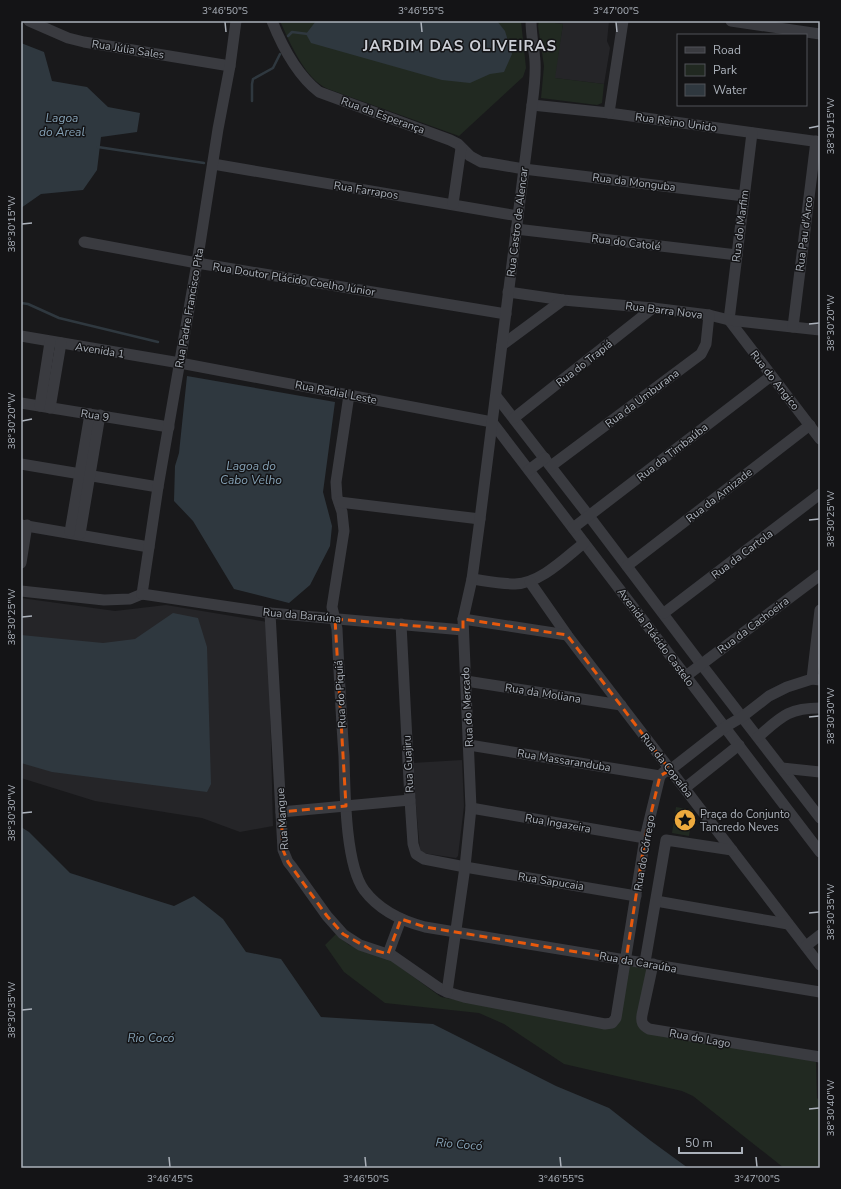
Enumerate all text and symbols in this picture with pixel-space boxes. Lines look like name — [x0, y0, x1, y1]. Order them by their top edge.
text: 3°46'50"S — [202, 4, 248, 18]
text: 3°46'55"S — [398, 4, 444, 18]
text: 3°47'00"S — [593, 4, 639, 18]
legend — [677, 34, 807, 106]
street label: Rua Júlia Sales — [91, 36, 165, 63]
district label: JARDIM DAS OLIVEIRAS — [362, 36, 557, 56]
text: Road — [713, 42, 741, 58]
text: Park — [713, 62, 738, 78]
text: Water — [713, 82, 747, 98]
street label: Rua da Esperança — [339, 93, 427, 138]
text: 38°30'15"W — [824, 98, 838, 154]
street label: Rua Reino Unido — [634, 109, 718, 136]
water label: Lagoa do Areal — [39, 110, 85, 140]
street label: Rua Castro de Alencar — [503, 166, 532, 278]
street label: Rua da Monguba — [591, 170, 677, 195]
street label: Rua Farrapos — [333, 178, 399, 203]
street label: Rua do Marfim — [729, 189, 752, 263]
text: 38°30'15"W — [5, 196, 19, 252]
street label: Rua Pau d'Arco — [792, 196, 817, 272]
street label: Rua do Catolé — [591, 231, 662, 254]
street label: Rua Padre Francisco Pita — [172, 247, 207, 369]
street label: Rua Doutor Plácido Coelho Júnior — [212, 259, 376, 300]
text: 38°30'20"W — [824, 295, 838, 351]
street label: Rua Barra Nova — [625, 298, 703, 323]
street label: Rua do Trapiá — [553, 337, 616, 390]
street label: Avenida 1 — [74, 339, 126, 362]
street label: Rua do Angico — [747, 347, 803, 413]
street label: Rua da Umburana — [602, 366, 683, 431]
street label: Rua Radial Leste — [294, 377, 378, 408]
text: 38°30'20"W — [5, 393, 19, 449]
street label: Rua 9 — [80, 406, 110, 425]
street label: Rua da Timbaúba — [634, 420, 711, 485]
water label: Lagoa do Cabo Velho — [220, 458, 282, 488]
street label: Rua da Amizade — [683, 465, 756, 526]
text: 38°30'25"W — [824, 491, 838, 547]
street label: Rua da Cartola — [708, 526, 776, 583]
street label: Avenida Plácido Castelo — [614, 585, 698, 689]
text: 38°30'25"W — [5, 589, 19, 645]
street label: Rua da Cachoeira — [714, 593, 792, 657]
street label: Rua da Baraúna — [262, 605, 342, 626]
street label: Rua do Piquiá — [331, 659, 350, 728]
street label: Rua do Mercado — [458, 667, 477, 747]
street label: Rua da Moliana — [504, 680, 582, 707]
text: 38°30'30"W — [824, 688, 838, 744]
street label: Rua da Copaíba — [637, 730, 697, 801]
street label: Rua Guajiru — [400, 735, 417, 793]
street label: Rua Massaranduba — [516, 746, 612, 775]
text: 38°30'30"W — [5, 785, 19, 841]
street label: Rua Mangue — [273, 787, 292, 850]
place icon: Praça do Conjunto Tancredo Neves — [672, 807, 698, 833]
place label: Praça do Conjunto Tancredo Neves — [700, 807, 790, 835]
street label: Rua Ingazeira — [524, 810, 592, 837]
street label: Rua do Córrego — [630, 814, 659, 892]
street label: Rua Sapucaia — [517, 869, 585, 894]
text: 38°30'35"W — [824, 884, 838, 940]
street label: Rua da Caraúba — [598, 948, 678, 977]
text: 38°30'35"W — [5, 982, 19, 1038]
street label: Rua do Lago — [668, 1026, 732, 1051]
water label: Rio Cocó — [127, 1030, 175, 1046]
text: 38°30'40"W — [824, 1080, 838, 1136]
scale bar — [679, 1129, 742, 1155]
water label: Rio Cocó — [435, 1134, 483, 1154]
text: 50 m — [685, 1135, 713, 1151]
text: 3°46'45"S — [147, 1172, 193, 1186]
text: 3°46'50"S — [343, 1172, 389, 1186]
text: 3°46'55"S — [538, 1172, 584, 1186]
text: 3°47'00"S — [734, 1172, 780, 1186]

